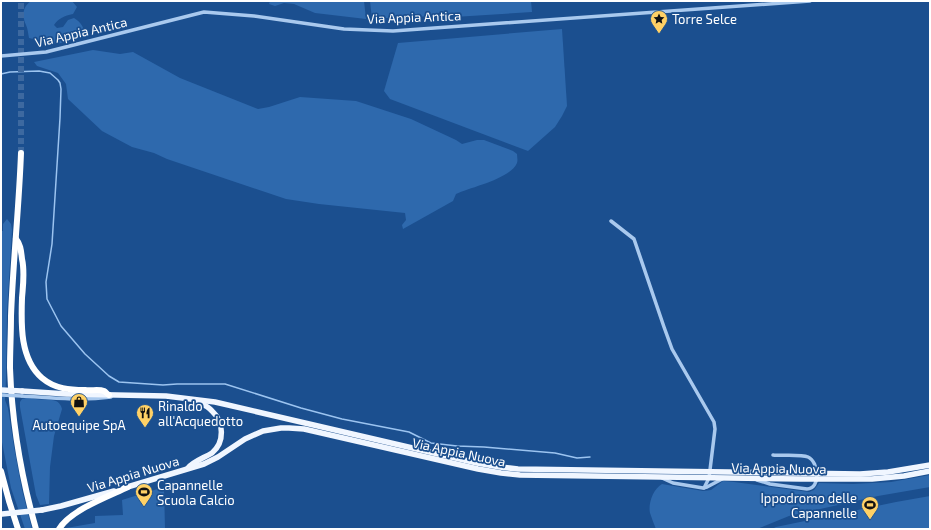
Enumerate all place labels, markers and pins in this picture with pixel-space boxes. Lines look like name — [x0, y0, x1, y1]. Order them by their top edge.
place icon: Torre Selce — [649, 9, 669, 34]
place label: Torre Selce — [672, 11, 737, 27]
shop icon: Autoequipe SpA — [69, 392, 89, 417]
place label: Rinaldo all'Acquedotto — [158, 398, 243, 429]
restaurant icon: Rinaldo all'Acquedotto — [135, 403, 155, 428]
place label: Autoequipe SpA — [32, 417, 126, 433]
place label: Capannelle Scuola Calcio — [157, 477, 235, 508]
sports icon: Capannelle Scuola Calcio — [134, 482, 154, 507]
place label: Ippodromo delle Capannelle — [760, 490, 857, 521]
sports icon: Ippodromo delle Capannelle — [860, 495, 880, 520]

